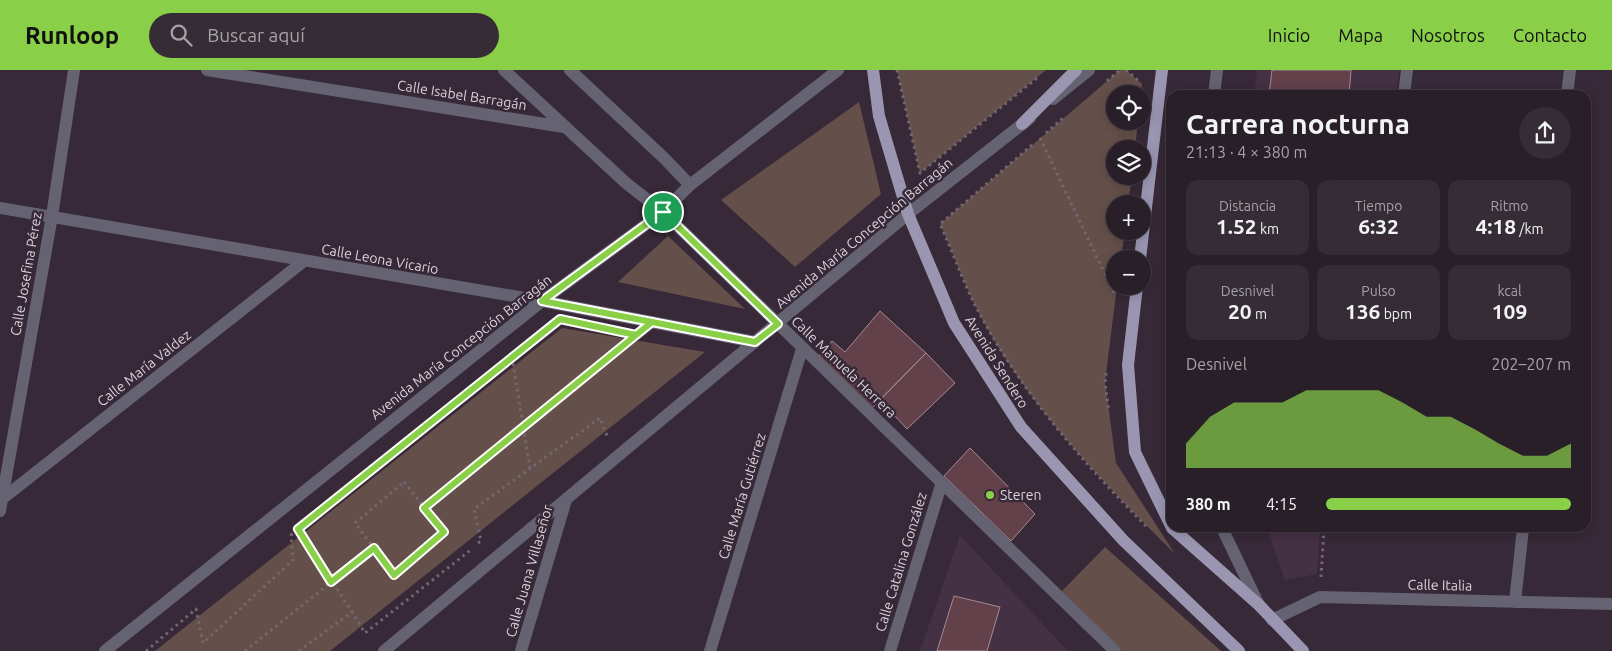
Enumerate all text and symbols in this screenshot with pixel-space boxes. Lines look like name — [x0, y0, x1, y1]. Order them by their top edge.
search box — [149, 13, 499, 58]
icon: search — [167, 21, 195, 49]
text: Runloop — [25, 22, 119, 49]
text: Buscar aquí — [207, 24, 305, 46]
text: Inicio — [1268, 25, 1310, 45]
text: Mapa — [1338, 25, 1383, 45]
text: Nosotros — [1411, 25, 1485, 45]
text: Contacto — [1513, 25, 1587, 45]
street label: Calle Isabel Barragán — [396, 77, 528, 113]
map controls — [1106, 85, 1151, 295]
button: locate — [1106, 85, 1151, 130]
button: share — [1519, 107, 1571, 159]
text: Carrera nocturna — [1186, 108, 1410, 139]
button: layers — [1106, 140, 1151, 185]
text: 21:13 · 4 × 380 m — [1186, 143, 1307, 161]
street label: Avenida María Concepción Barragán — [772, 154, 956, 312]
pin — [642, 191, 684, 233]
button: + — [1106, 195, 1151, 240]
icon: arrive — [649, 198, 677, 226]
text: Distancia — [1219, 198, 1276, 214]
text: Tiempo — [1355, 198, 1402, 214]
text: Ritmo — [1491, 198, 1528, 214]
street label: Calle Josefina Pérez — [7, 211, 45, 337]
text: 1.52 — [1216, 214, 1257, 238]
text: 6:32 — [1358, 214, 1399, 238]
text: 4:18 — [1475, 214, 1516, 238]
text: km — [1257, 221, 1279, 237]
text: /km — [1516, 221, 1544, 237]
street label: Calle Leona Vicario — [320, 241, 440, 277]
button: − — [1106, 250, 1151, 295]
street label: Avenida María Concepción Barragán — [367, 271, 555, 423]
text: Desnivel — [1221, 283, 1274, 299]
text: Pulso — [1361, 283, 1396, 299]
text: kcal — [1497, 283, 1522, 299]
text: 20 — [1228, 299, 1252, 323]
text: 136 — [1345, 299, 1380, 323]
text: 109 — [1492, 299, 1527, 323]
text: m — [1252, 306, 1267, 322]
text: bpm — [1380, 306, 1412, 322]
street label: Calle Manuela Herrera — [788, 313, 900, 421]
street label: Avenida Sendero — [962, 313, 1032, 411]
street label: Calle María Valdez — [94, 326, 194, 410]
text: Desnivel — [1186, 355, 1247, 373]
text: 202–207 m — [1491, 355, 1571, 373]
street label: Calle María Gutiérrez — [715, 431, 769, 561]
place label: Steren — [1000, 487, 1042, 503]
marker: Steren — [984, 489, 996, 501]
street label: Calle Catalina González — [872, 490, 930, 634]
text: 380 m — [1186, 495, 1231, 513]
text: 4:15 — [1266, 495, 1297, 513]
street label: Calle Juana Villaseñor — [502, 502, 556, 639]
street label: Calle Italia — [1408, 576, 1472, 594]

